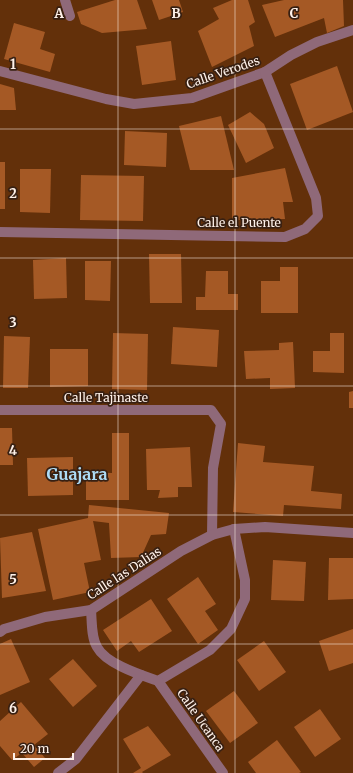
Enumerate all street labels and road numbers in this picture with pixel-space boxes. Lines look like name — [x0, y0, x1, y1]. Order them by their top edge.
street label: Calle Verodes — [184, 52, 262, 92]
street label: Calle el Puente — [197, 215, 281, 230]
street label: Calle Tajinaste — [64, 390, 148, 405]
street label: Calle las Dalias — [84, 543, 164, 603]
street label: Calle Ucanca — [174, 686, 228, 755]

